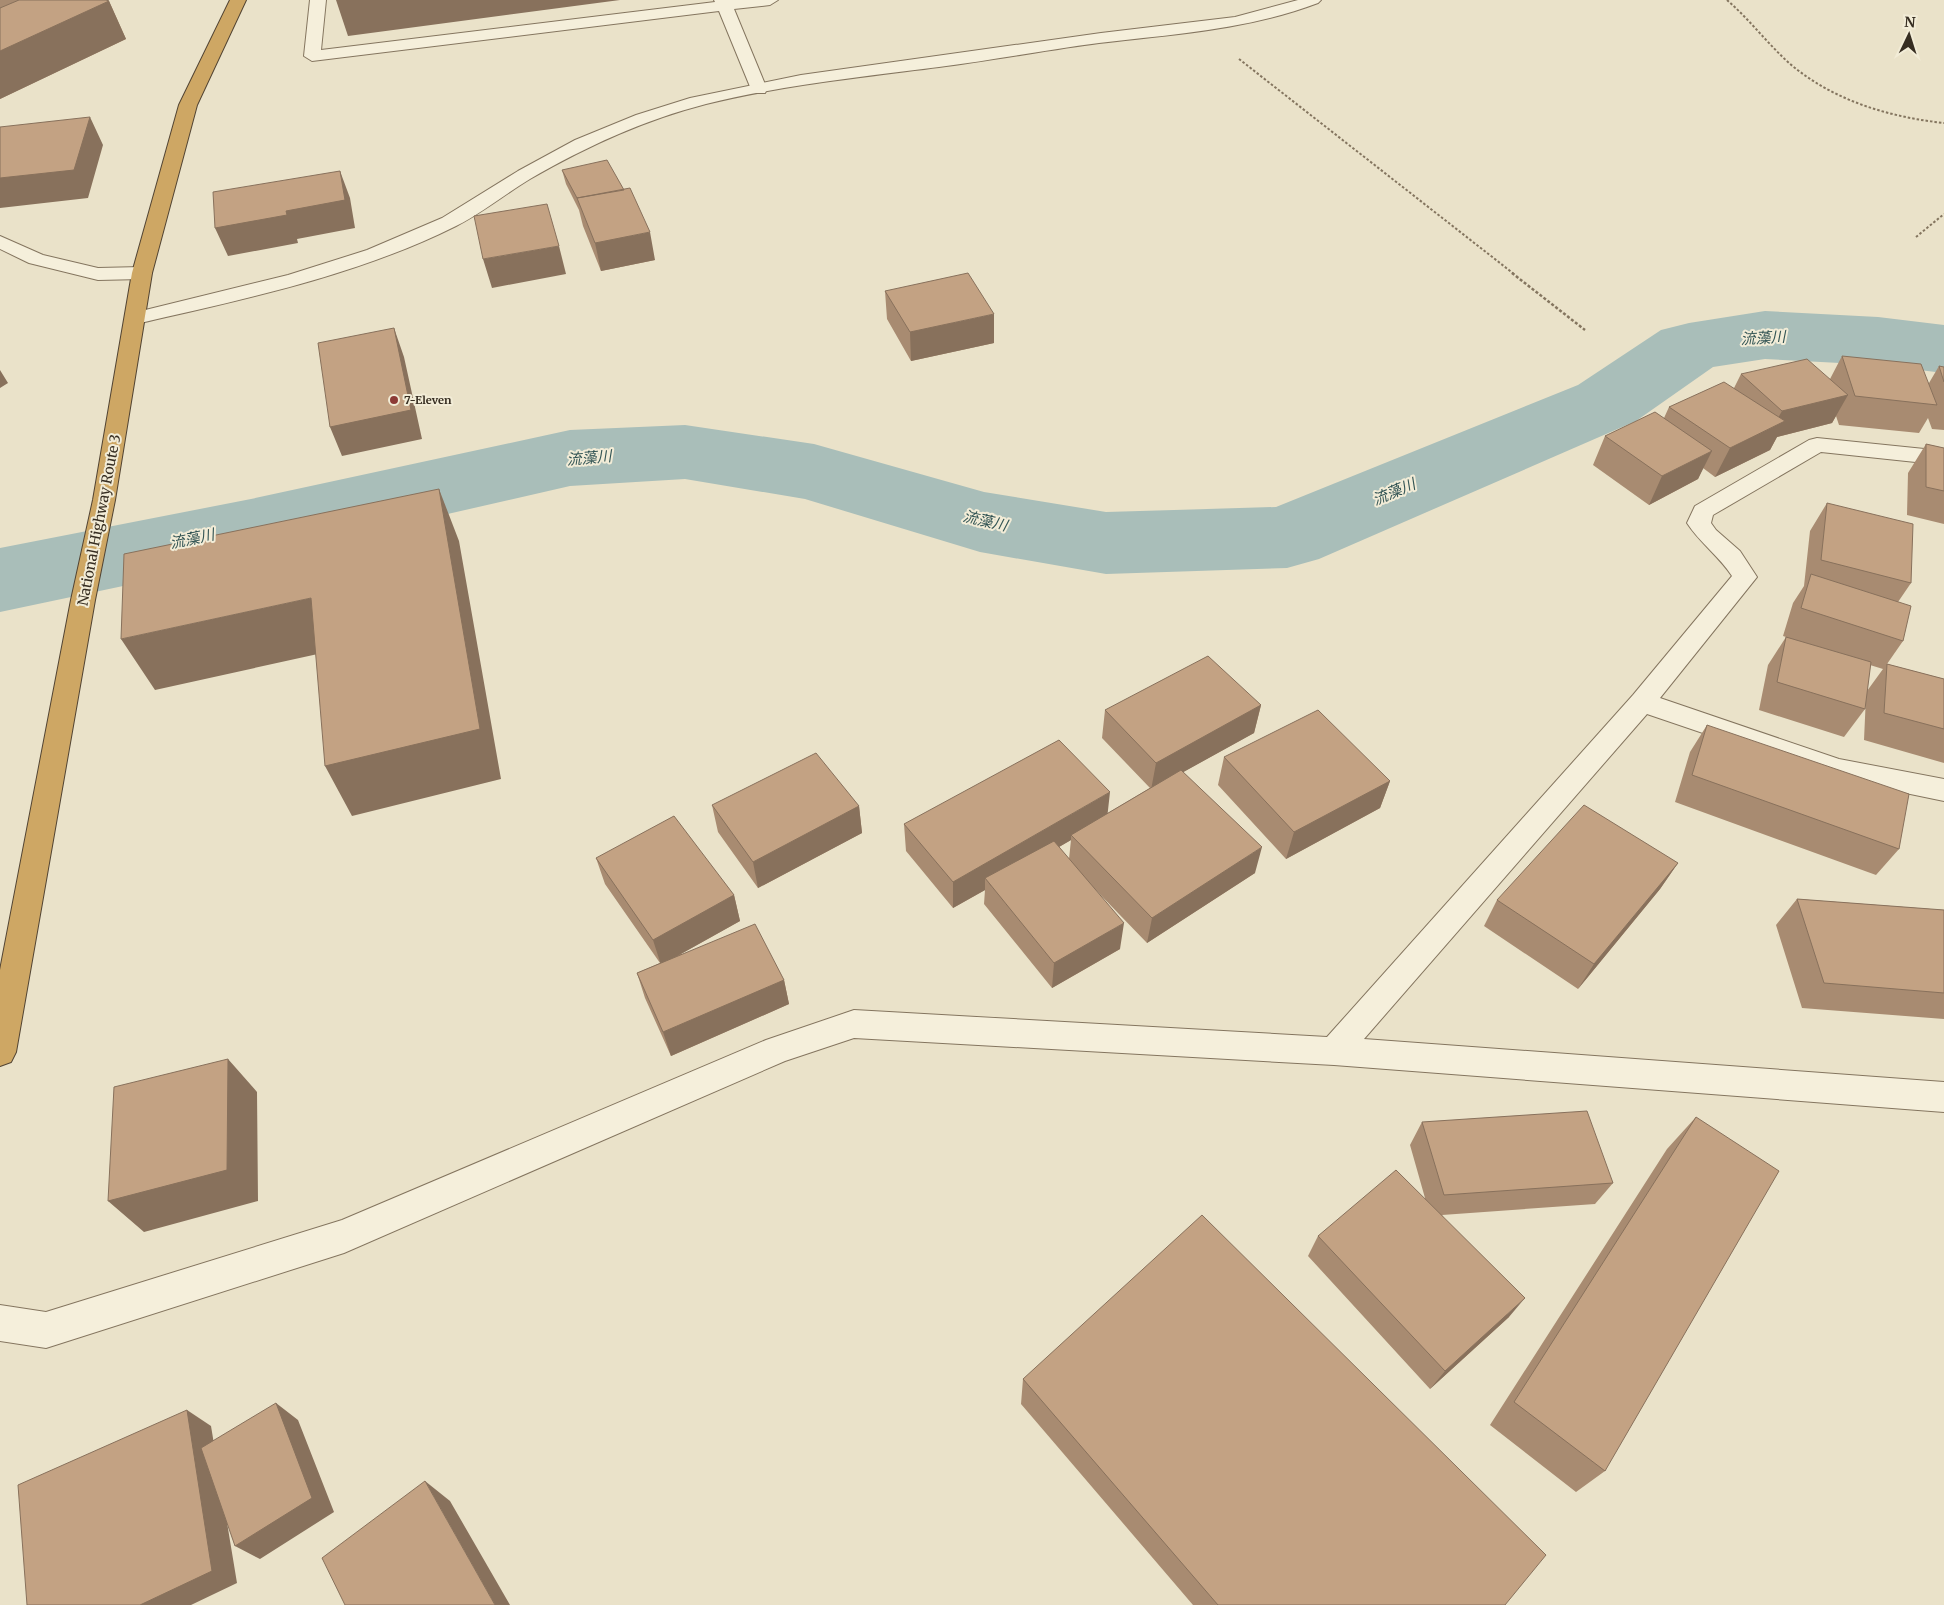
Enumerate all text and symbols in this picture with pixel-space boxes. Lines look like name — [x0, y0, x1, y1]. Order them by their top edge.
north arrow — [1884, 10, 1934, 60]
text: N — [1904, 13, 1916, 31]
water label: 流藻川 — [1740, 327, 1788, 348]
place label: 7-Eleven — [404, 393, 452, 407]
marker: 7-Eleven — [388, 394, 400, 406]
street label: National Highway Route 3 — [74, 433, 124, 607]
water label: 流藻川 — [566, 446, 614, 469]
water label: 流藻川 — [1369, 473, 1420, 509]
water label: 流藻川 — [961, 506, 1011, 535]
water label: 流藻川 — [168, 524, 218, 552]

